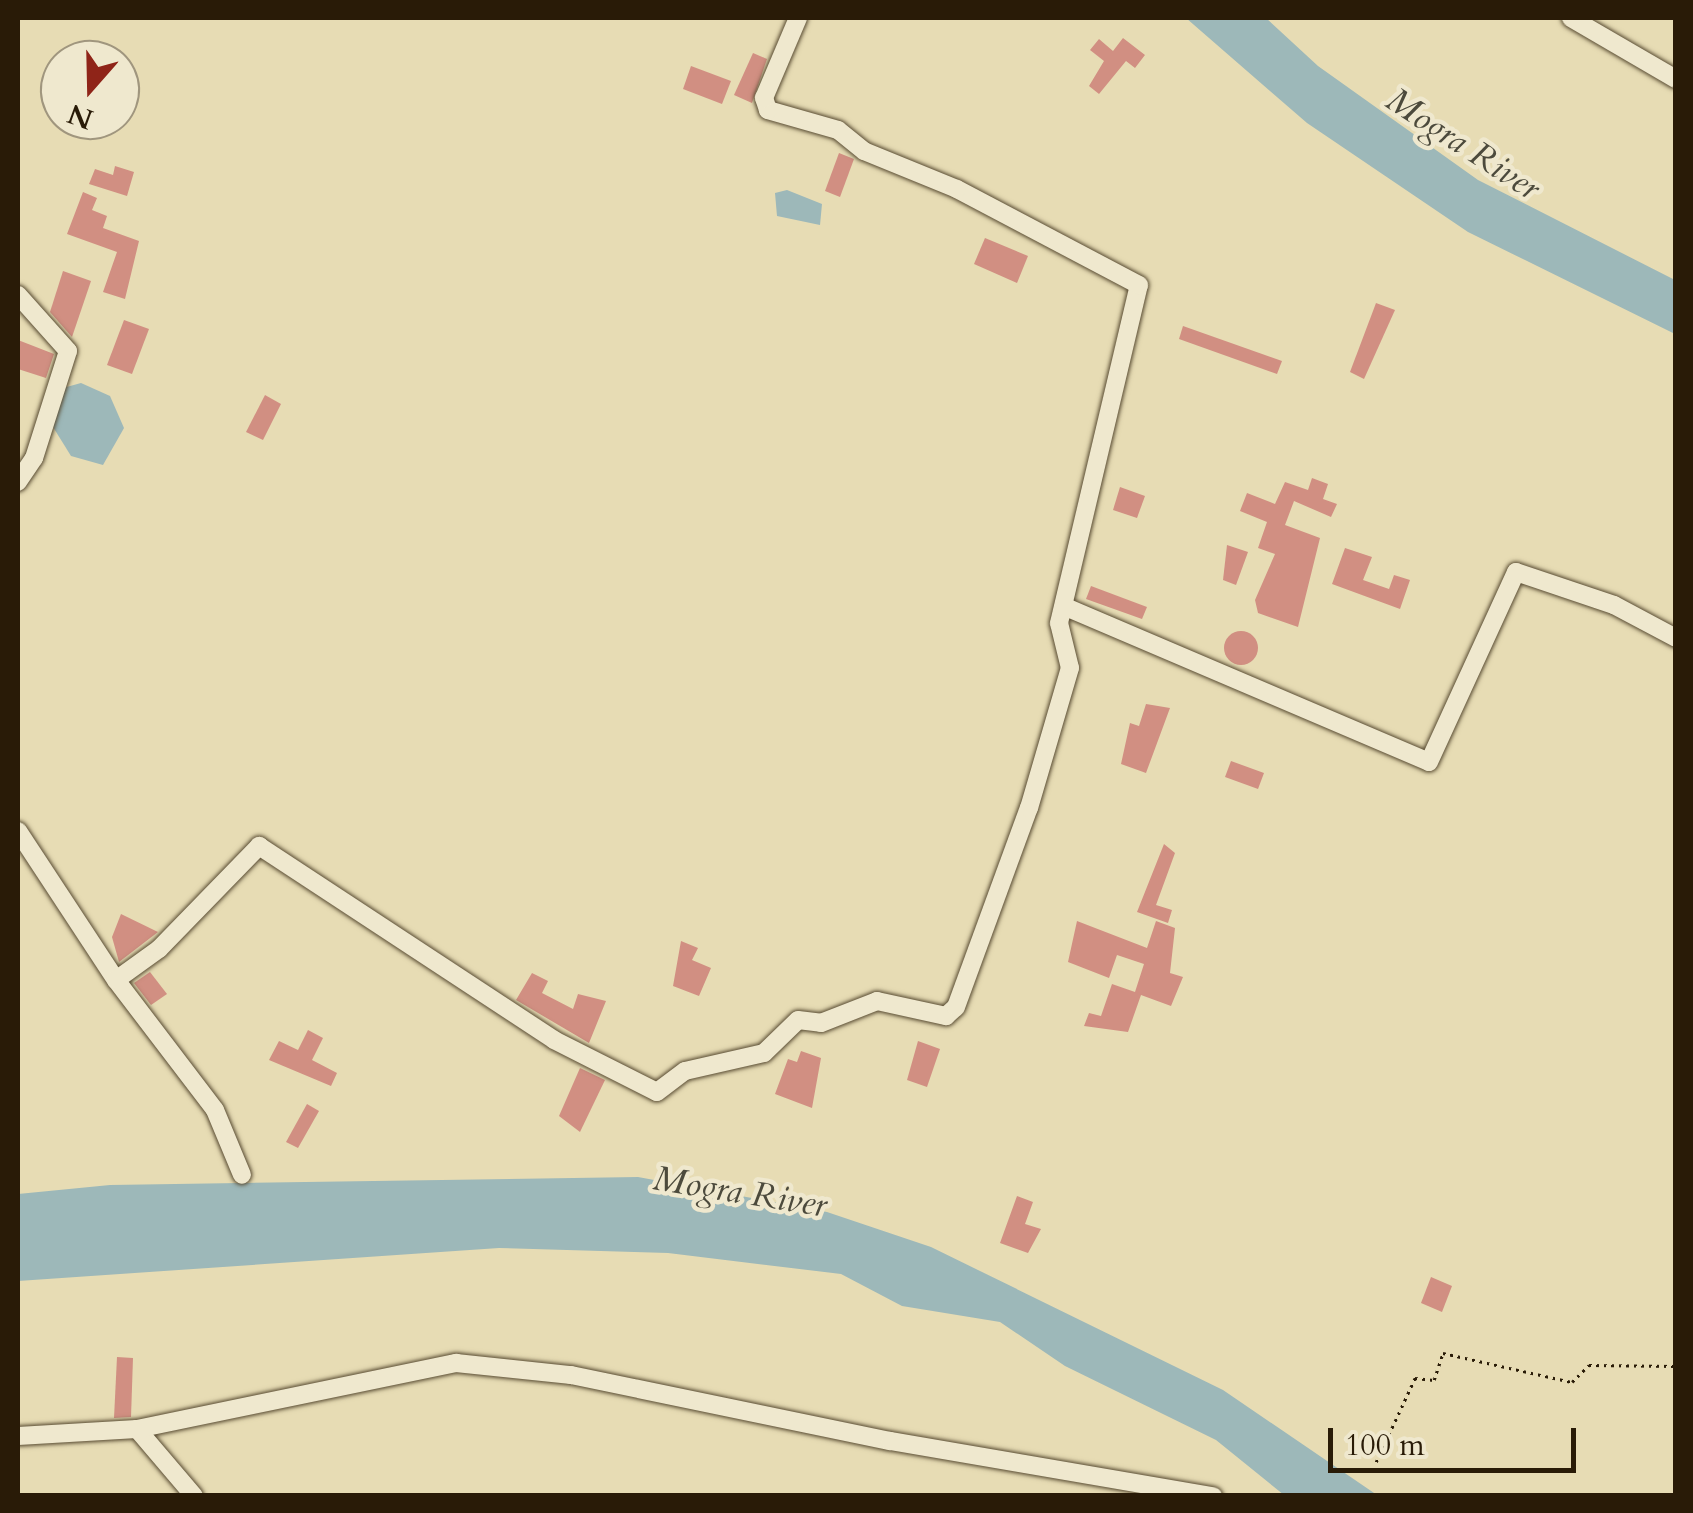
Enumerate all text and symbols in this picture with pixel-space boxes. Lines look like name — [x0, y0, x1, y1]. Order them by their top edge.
north arrow — [40, 40, 140, 140]
water label: Mogra River — [1378, 79, 1548, 209]
text: N — [63, 94, 98, 138]
water label: Mogra River — [650, 1158, 830, 1226]
scale bar — [1333, 1408, 1580, 1470]
text: 100 m — [1345, 1425, 1425, 1466]

